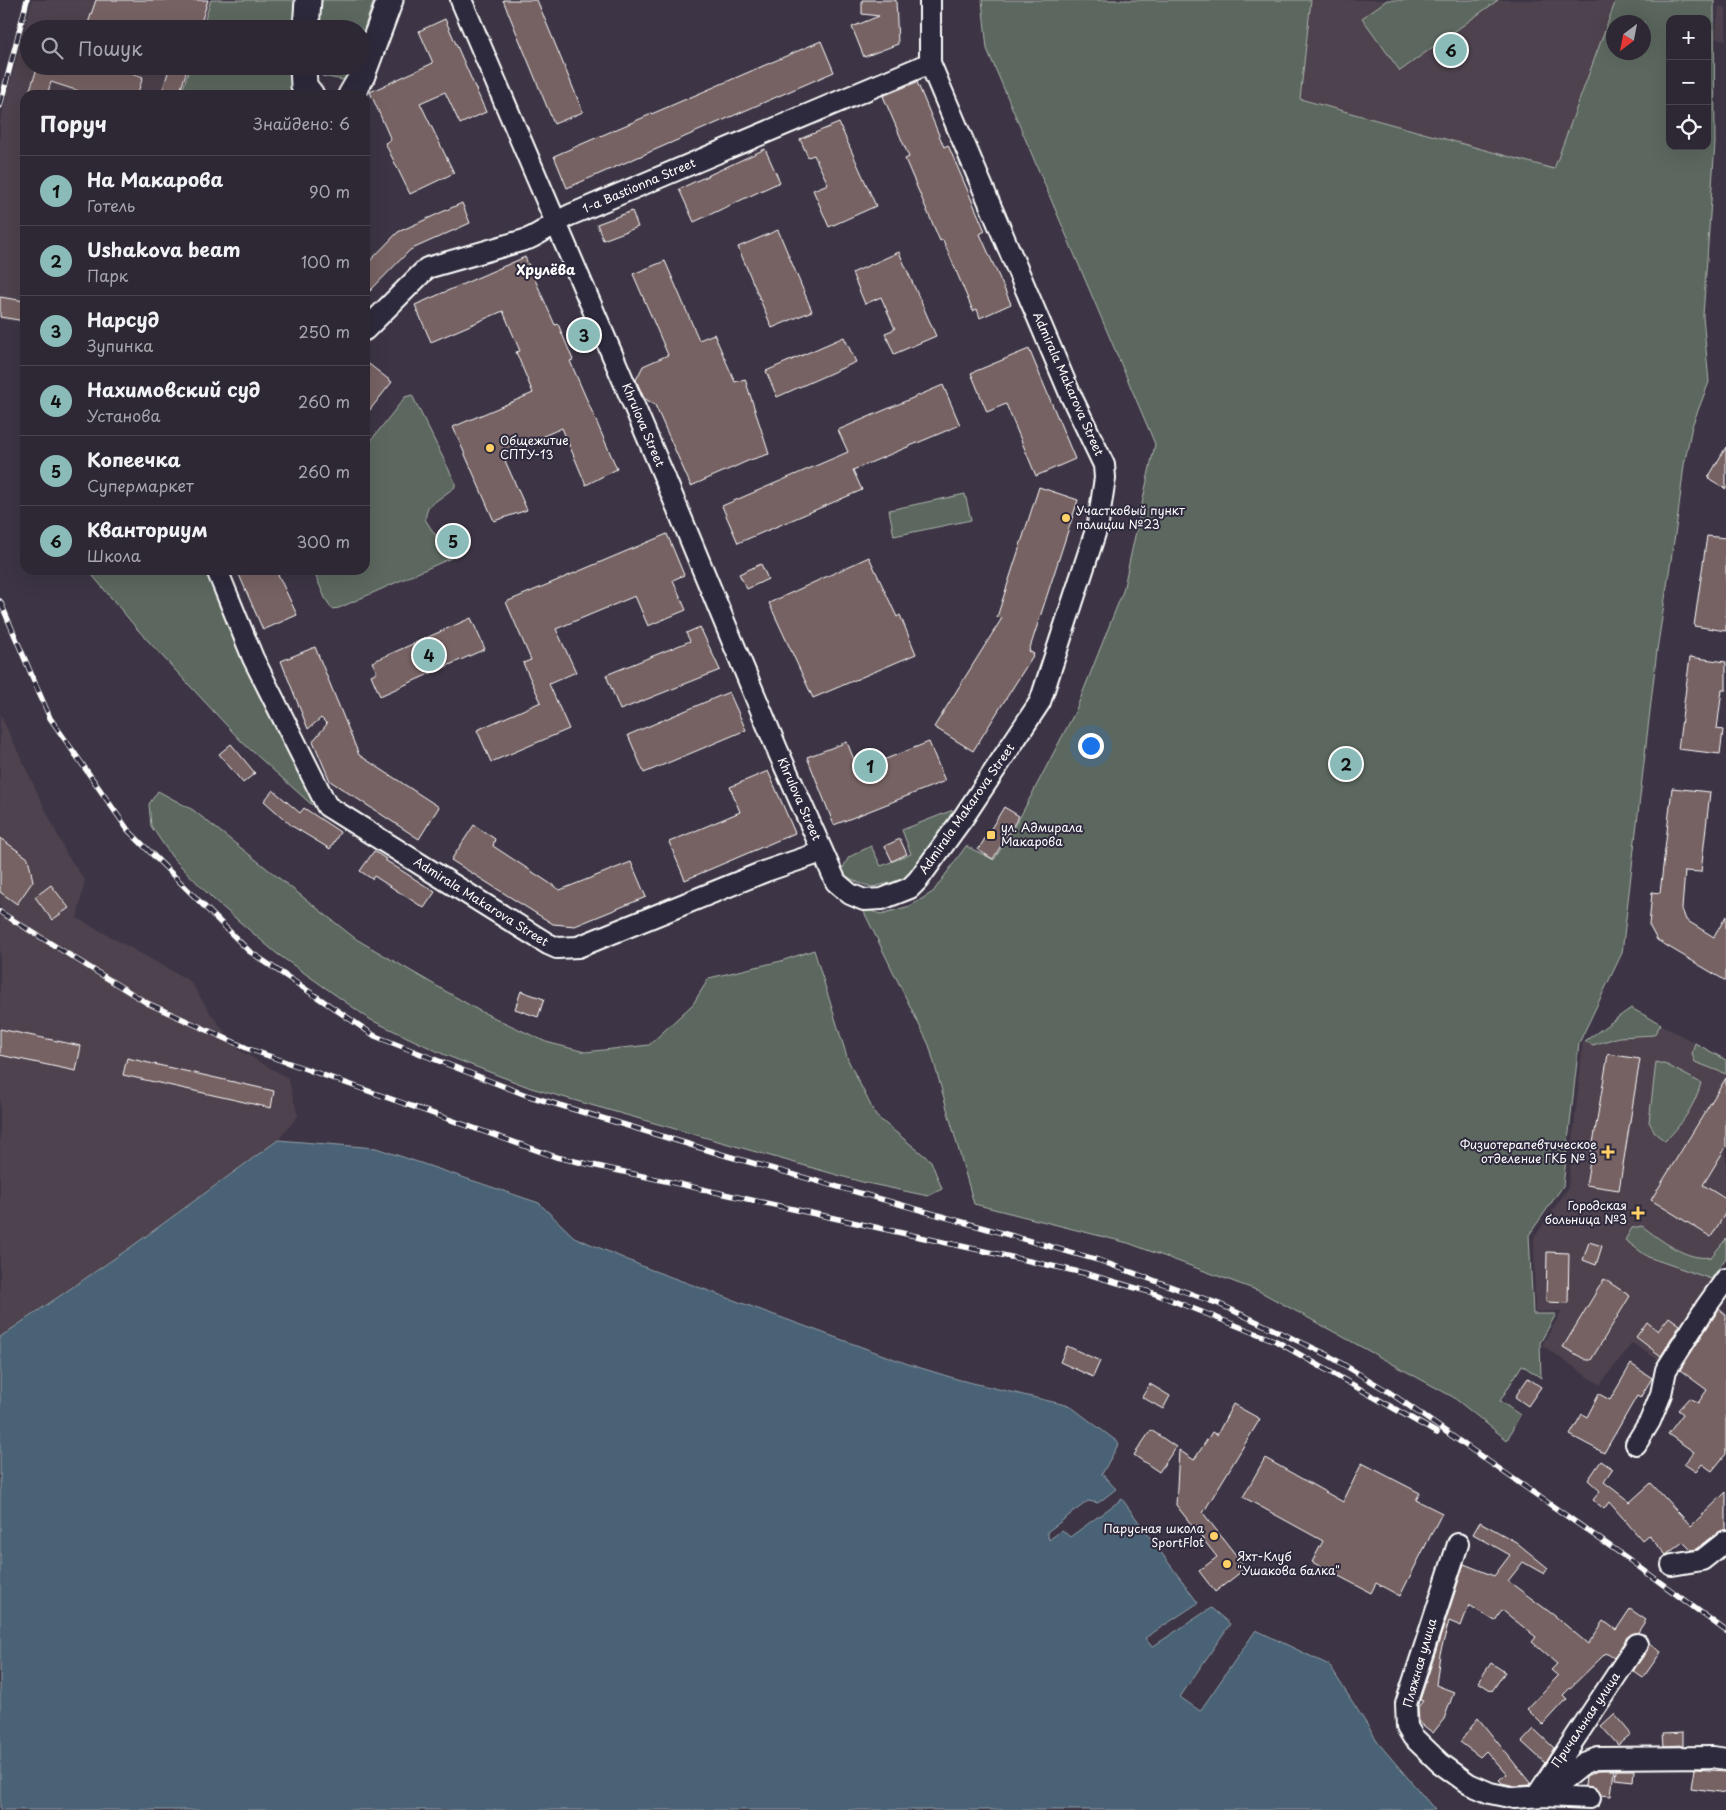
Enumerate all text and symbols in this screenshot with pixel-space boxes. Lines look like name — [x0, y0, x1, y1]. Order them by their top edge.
north arrow — [1606, 15, 1651, 60]
map controls — [1666, 15, 1711, 150]
button: + — [1666, 15, 1711, 60]
search box — [20, 20, 370, 75]
pin: 6 — [1435, 31, 1467, 69]
icon: search — [38, 34, 66, 62]
text: Пошук — [78, 34, 143, 62]
button: − — [1666, 60, 1711, 105]
button: locate — [1666, 105, 1711, 150]
text: Поруч — [40, 107, 107, 139]
text: Знайдено: 6 — [253, 111, 350, 135]
street label: 1-a Bastionna Street — [579, 153, 698, 217]
text: На Макарова — [87, 165, 223, 193]
text: 1 — [52, 179, 60, 203]
text: 90 m — [309, 179, 350, 203]
text: Готель — [87, 193, 135, 217]
text: Ushakova beam — [87, 235, 240, 263]
text: 2 — [50, 249, 62, 273]
text: 100 m — [301, 249, 350, 273]
district label: Хрулёва — [516, 259, 576, 280]
text: Парк — [87, 263, 128, 287]
text: Нарсуд — [87, 305, 159, 333]
street label: Admirala Makarova Street — [1029, 309, 1109, 458]
pin: 3 — [568, 316, 600, 354]
text: 3 — [51, 319, 61, 343]
text: 250 m — [299, 319, 350, 343]
text: Зупинка — [87, 333, 153, 357]
text: Нахимовский суд — [87, 375, 260, 403]
street label: Khrulova Street — [618, 380, 670, 469]
text: 4 — [51, 389, 61, 413]
text: 260 m — [298, 389, 350, 413]
text: Установа — [87, 403, 160, 427]
place label: Общежитие СПТУ-13 — [500, 431, 569, 463]
marker: Общежитие СПТУ-13 — [484, 442, 496, 454]
text: Копеечка — [87, 445, 181, 473]
text: 5 — [51, 459, 61, 483]
text: 260 m — [298, 459, 350, 483]
text: Супермаркет — [87, 473, 194, 497]
place label: Участковый пункт полиции №23 — [1076, 501, 1185, 533]
marker: Участковый пункт полиции №23 — [1060, 512, 1072, 524]
text: Кванториум — [87, 515, 208, 543]
pin: 5 — [437, 522, 469, 560]
text: 6 — [50, 529, 62, 553]
text: 300 m — [296, 529, 350, 553]
text: Школа — [87, 543, 141, 567]
pin: 4 — [413, 636, 445, 674]
your location — [1078, 733, 1104, 759]
street label: Admirala Makarova Street — [914, 739, 1018, 877]
pin: 2 — [1330, 745, 1362, 783]
pin: 1 — [854, 747, 886, 785]
street label: Khrulova Street — [773, 754, 826, 843]
place label: ул. Адмирала Макарова — [1001, 818, 1083, 850]
marker: ул. Адмирала Макарова — [985, 829, 997, 841]
street label: Admirala Makarova Street — [411, 852, 552, 950]
place label: Физиотерапевтическое отделение ГКБ № 3 — [1460, 1135, 1597, 1167]
marker: Физиотерапевтическое отделение ГКБ № 3 — [1601, 1145, 1615, 1159]
place label: Городская больница №3 — [1545, 1196, 1627, 1228]
marker: Городская больница №3 — [1631, 1206, 1645, 1220]
place label: Парусная школа SportFlot — [1103, 1519, 1205, 1551]
marker: Парусная школа SportFlot — [1208, 1530, 1220, 1542]
place label: Яхт-Клуб "Ушакова балка" — [1237, 1547, 1340, 1579]
marker: Яхт-Клуб "Ушакова балка" — [1221, 1558, 1233, 1570]
street label: Пляжная улица — [1398, 1616, 1440, 1709]
street label: Причальная улица — [1547, 1668, 1624, 1771]

